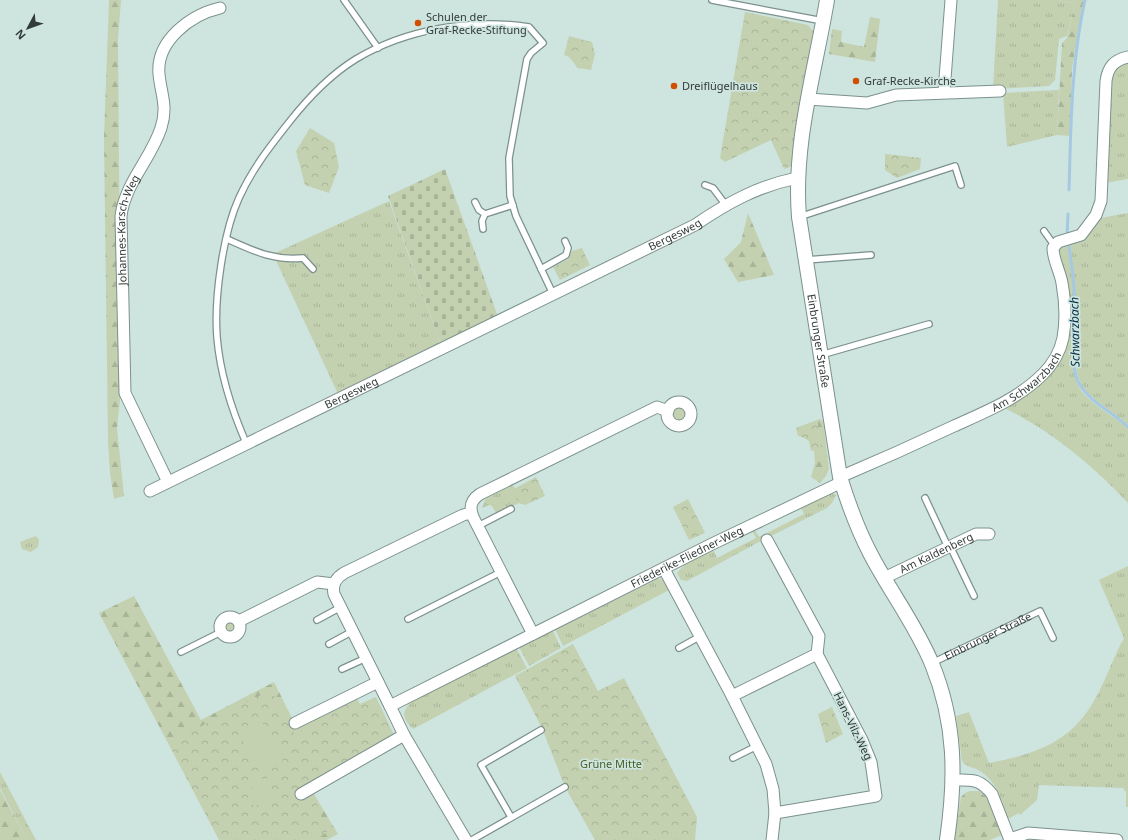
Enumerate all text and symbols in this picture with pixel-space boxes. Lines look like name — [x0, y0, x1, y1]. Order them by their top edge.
north arrow — [8, 8, 48, 48]
place label: Schulen der Graf-Recke-Stiftung — [426, 9, 527, 37]
marker: Schulen der Graf-Recke-Stiftung — [413, 18, 423, 28]
text: N — [11, 27, 29, 43]
place label: Graf-Recke-Kirche — [864, 73, 956, 88]
marker: Graf-Recke-Kirche — [851, 76, 861, 86]
place label: Dreiflügelhaus — [682, 78, 758, 93]
marker: Dreiflügelhaus — [669, 81, 679, 91]
street label: Johannes-Karsch-Weg — [113, 172, 142, 286]
street label: Bergesweg — [645, 215, 704, 254]
street label: Einbrunger Straße — [804, 293, 834, 389]
water label: Schwarzbach — [1065, 297, 1084, 367]
street label: Am Schwarzbach — [989, 349, 1064, 415]
street label: Bergesweg — [322, 373, 380, 412]
street label: Friederike-Fliedner-Weg — [628, 522, 745, 591]
street label: Am Kaldenberg — [897, 528, 975, 577]
street label: Einbrunger Straße — [942, 608, 1034, 663]
street label: Hans-Vilz-Weg — [831, 689, 876, 762]
park label: Grüne Mitte — [580, 756, 642, 771]

